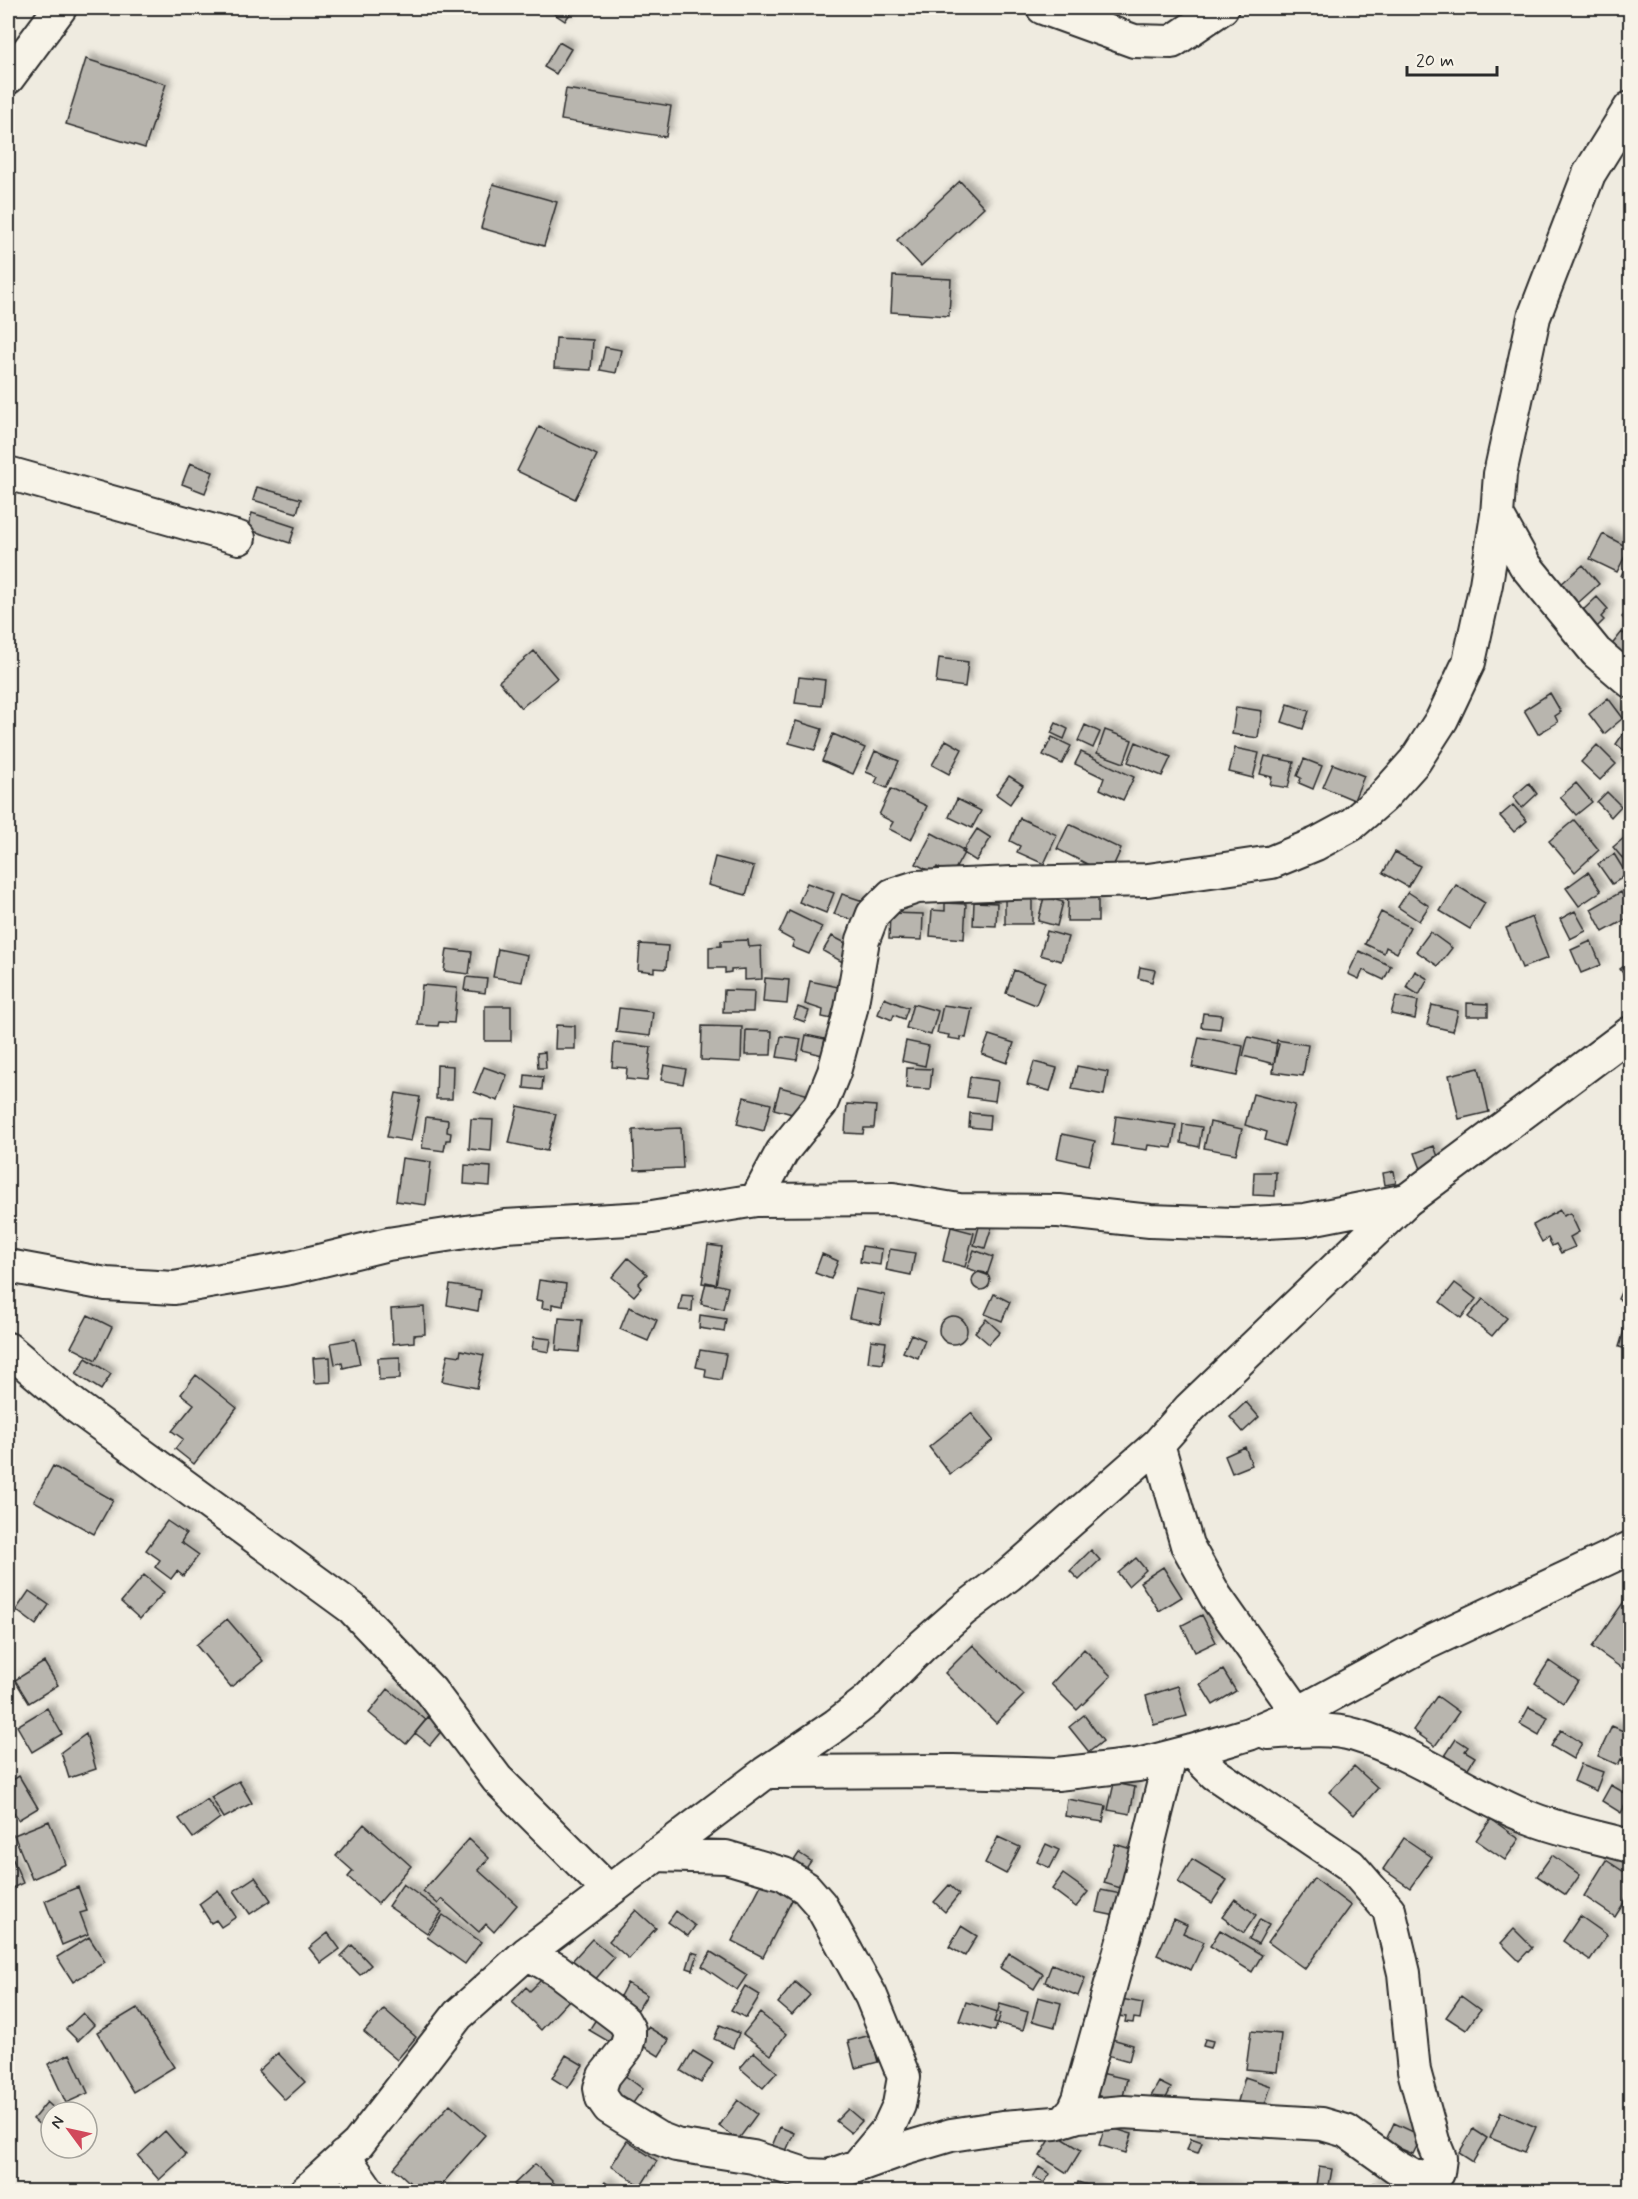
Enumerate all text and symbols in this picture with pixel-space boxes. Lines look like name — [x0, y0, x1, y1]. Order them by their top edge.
scale bar — [1407, 39, 1497, 77]
text: 20 m — [1416, 49, 1454, 73]
north arrow — [39, 2100, 99, 2160]
text: N — [46, 2112, 69, 2133]

